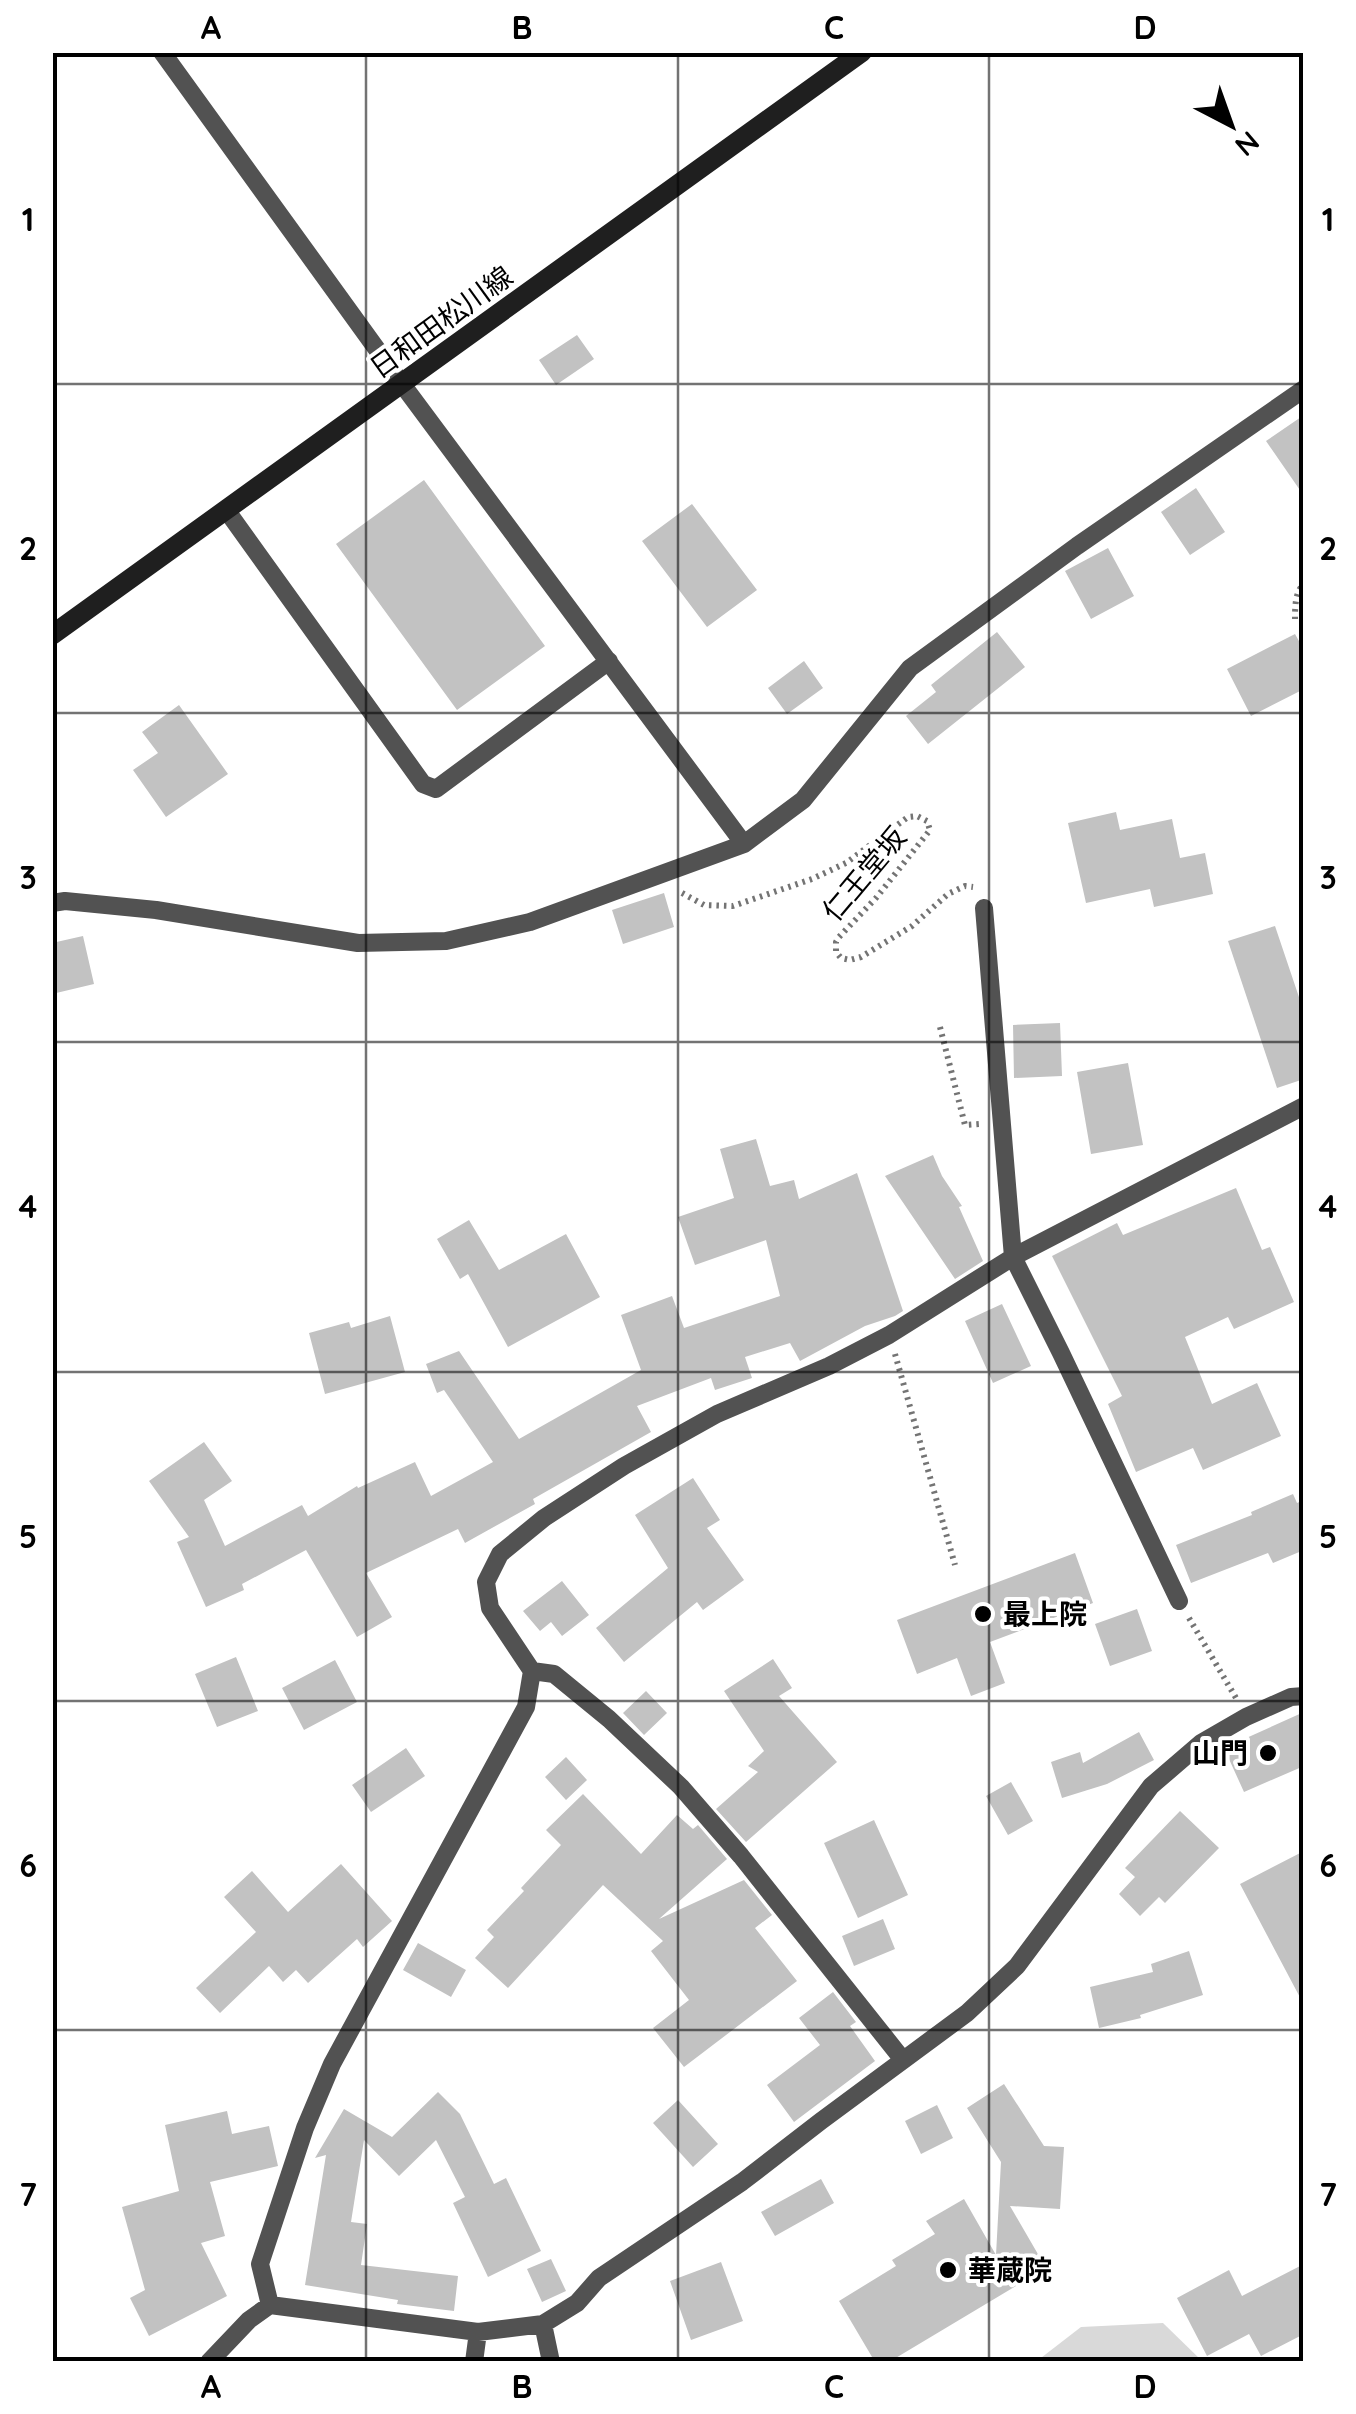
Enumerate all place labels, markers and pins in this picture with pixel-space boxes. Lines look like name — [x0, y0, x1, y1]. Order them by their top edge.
place label: 最上院 — [1003, 1596, 1087, 1631]
marker: 最上院 — [972, 1603, 994, 1625]
place label: 山門 — [1192, 1735, 1248, 1770]
marker: 山門 — [1257, 1742, 1279, 1764]
place label: 華蔵院 — [968, 2252, 1052, 2287]
marker: 華蔵院 — [937, 2259, 959, 2281]

